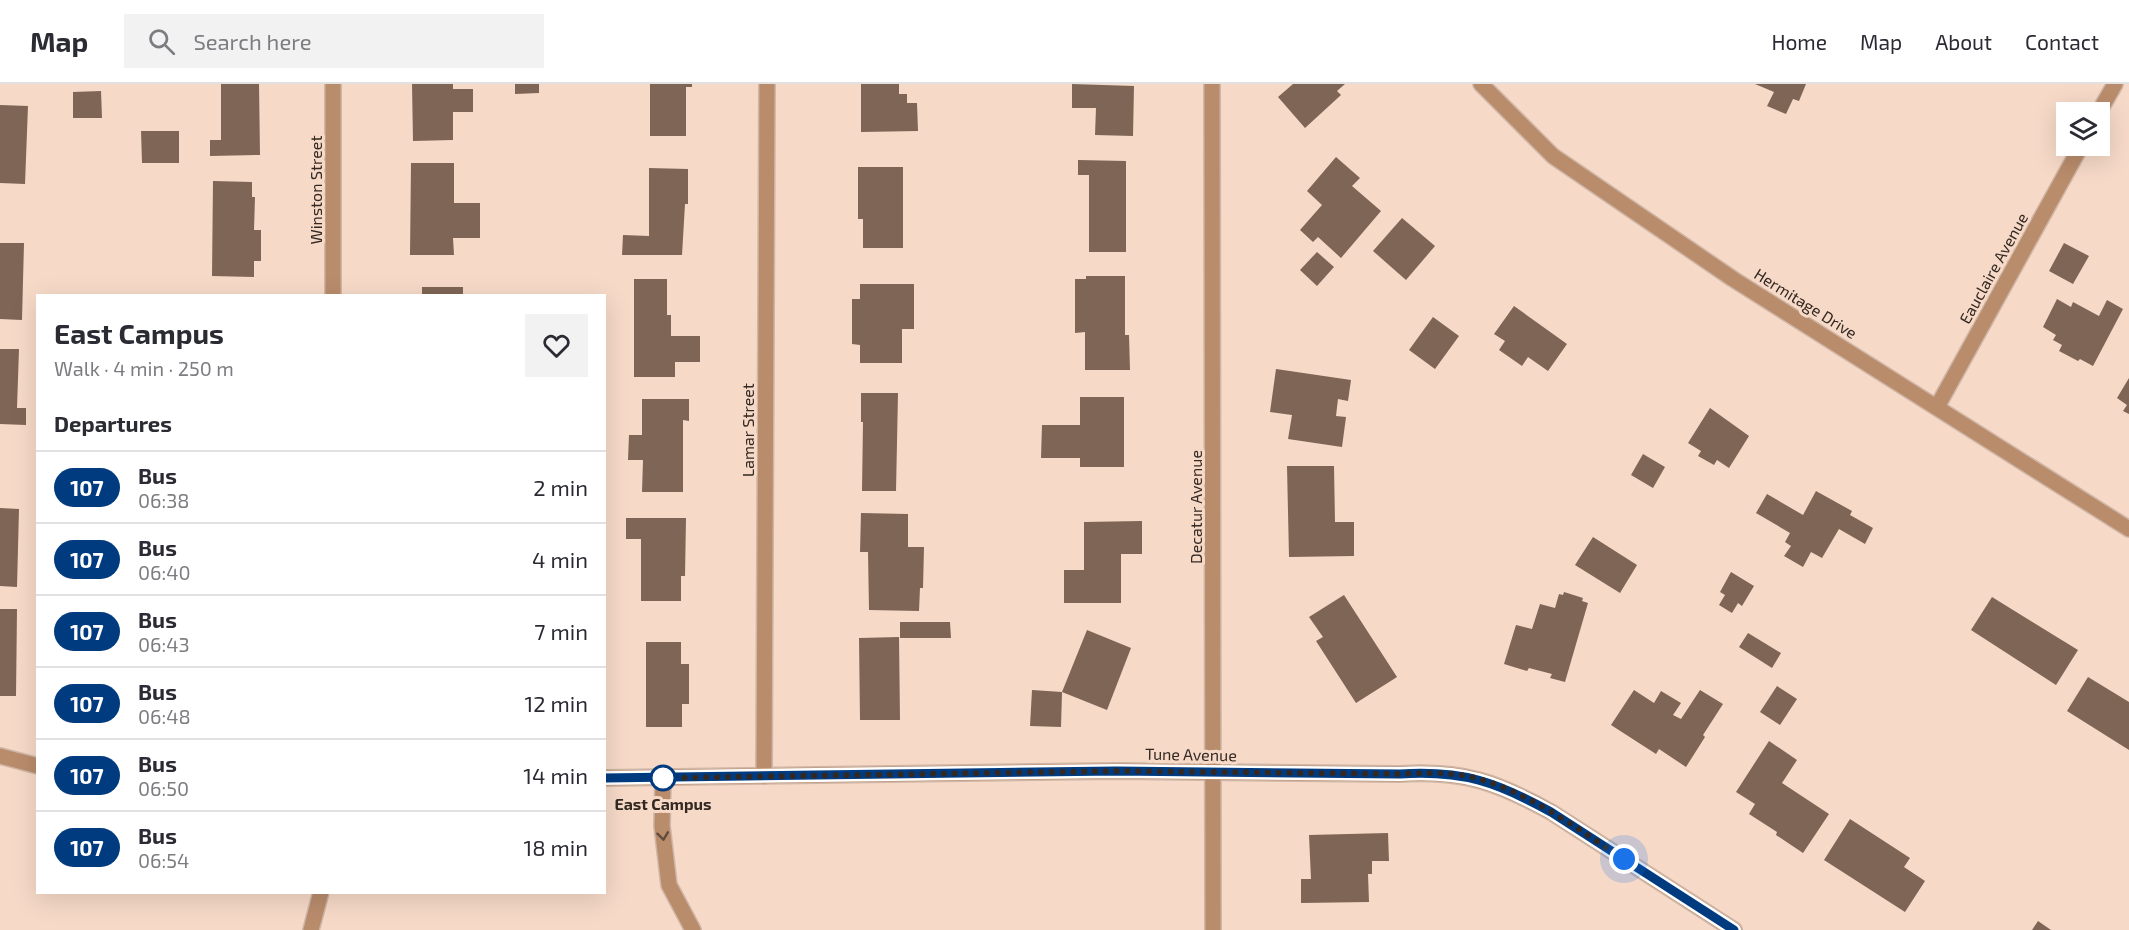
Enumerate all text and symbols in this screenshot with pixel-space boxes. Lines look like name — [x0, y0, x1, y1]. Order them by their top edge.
search box — [124, 14, 544, 68]
text: Map — [30, 24, 88, 58]
icon: search — [145, 25, 178, 58]
text: Search here — [193, 28, 312, 54]
text: Home — [1771, 29, 1827, 54]
text: Map — [1860, 29, 1902, 54]
text: About — [1935, 29, 1992, 54]
text: Contact — [2025, 29, 2099, 54]
map controls — [2056, 102, 2110, 156]
button: layers — [2056, 102, 2110, 156]
street label: Winston Street — [306, 135, 325, 245]
street label: Eauclaire Avenue — [1955, 209, 2031, 327]
street label: Hermitage Drive — [1751, 264, 1861, 342]
button: heart — [525, 314, 588, 377]
text: East Campus — [54, 316, 224, 350]
text: Walk · 4 min · 250 m — [54, 356, 234, 380]
street label: Lamar Street — [738, 383, 757, 477]
text: Departures — [54, 410, 172, 436]
street label: Decatur Avenue — [1186, 450, 1205, 564]
text: Bus — [138, 462, 177, 488]
text: 2 min — [533, 474, 588, 500]
text: 107 — [70, 475, 104, 500]
text: 06:38 — [138, 488, 189, 512]
text: Bus — [138, 534, 177, 560]
text: 4 min — [532, 546, 588, 572]
text: 107 — [70, 547, 104, 572]
text: 06:40 — [138, 560, 191, 584]
text: Bus — [138, 606, 177, 632]
text: 7 min — [534, 618, 588, 644]
text: 107 — [70, 619, 104, 644]
text: 06:43 — [138, 632, 190, 656]
text: Bus — [138, 678, 177, 704]
text: 12 min — [524, 690, 588, 716]
text: 107 — [70, 691, 104, 716]
text: 06:48 — [138, 704, 191, 728]
street label: Tune Avenue — [1145, 744, 1237, 764]
text: Bus — [138, 750, 177, 776]
text: 14 min — [523, 762, 588, 788]
text: 107 — [70, 763, 104, 788]
marker: East Campus — [650, 765, 676, 791]
text: 06:50 — [138, 776, 189, 800]
place label: East Campus — [614, 794, 712, 813]
text: Bus — [138, 822, 177, 848]
one-way arrow — [656, 832, 669, 841]
text: 18 min — [523, 834, 588, 860]
text: 107 — [70, 835, 104, 860]
your location — [1609, 844, 1639, 874]
text: 06:54 — [138, 848, 189, 872]

